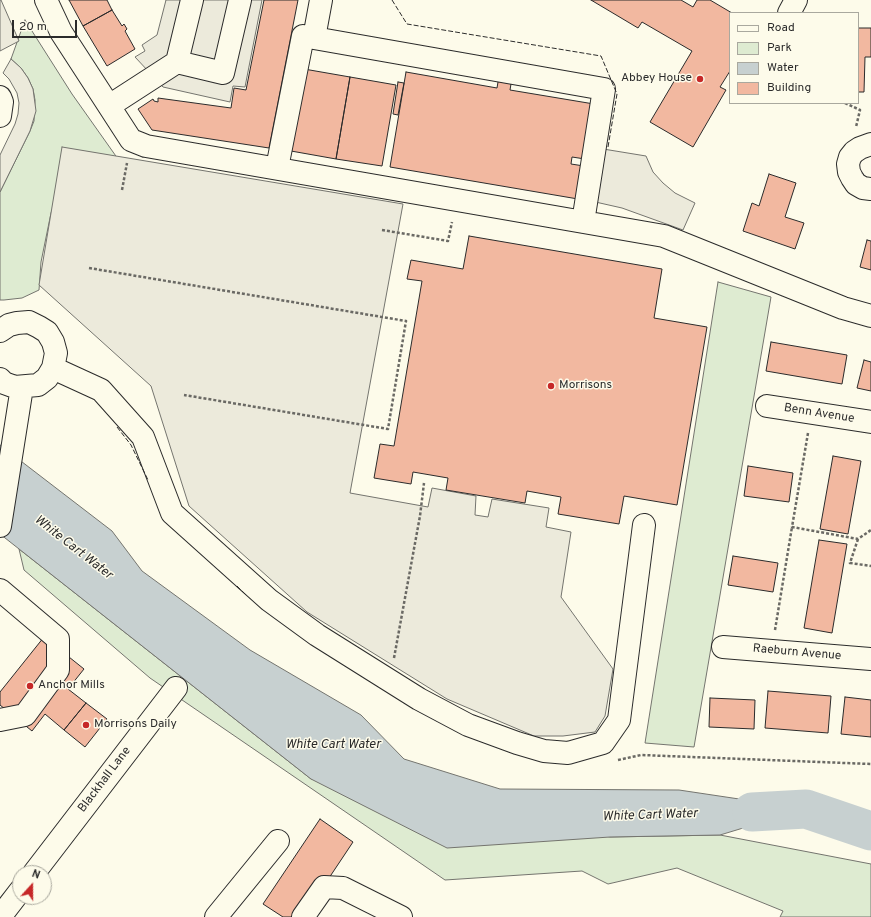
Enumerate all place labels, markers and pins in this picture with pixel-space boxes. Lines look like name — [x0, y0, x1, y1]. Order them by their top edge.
place label: Abbey House — [621, 72, 692, 86]
marker: Abbey House — [695, 74, 705, 84]
place label: Morrisons — [559, 379, 612, 393]
marker: Morrisons — [546, 381, 556, 391]
place label: Anchor Mills — [38, 679, 105, 693]
marker: Anchor Mills — [25, 681, 35, 691]
place label: Morrisons Daily — [94, 718, 177, 732]
marker: Morrisons Daily — [81, 720, 91, 730]

